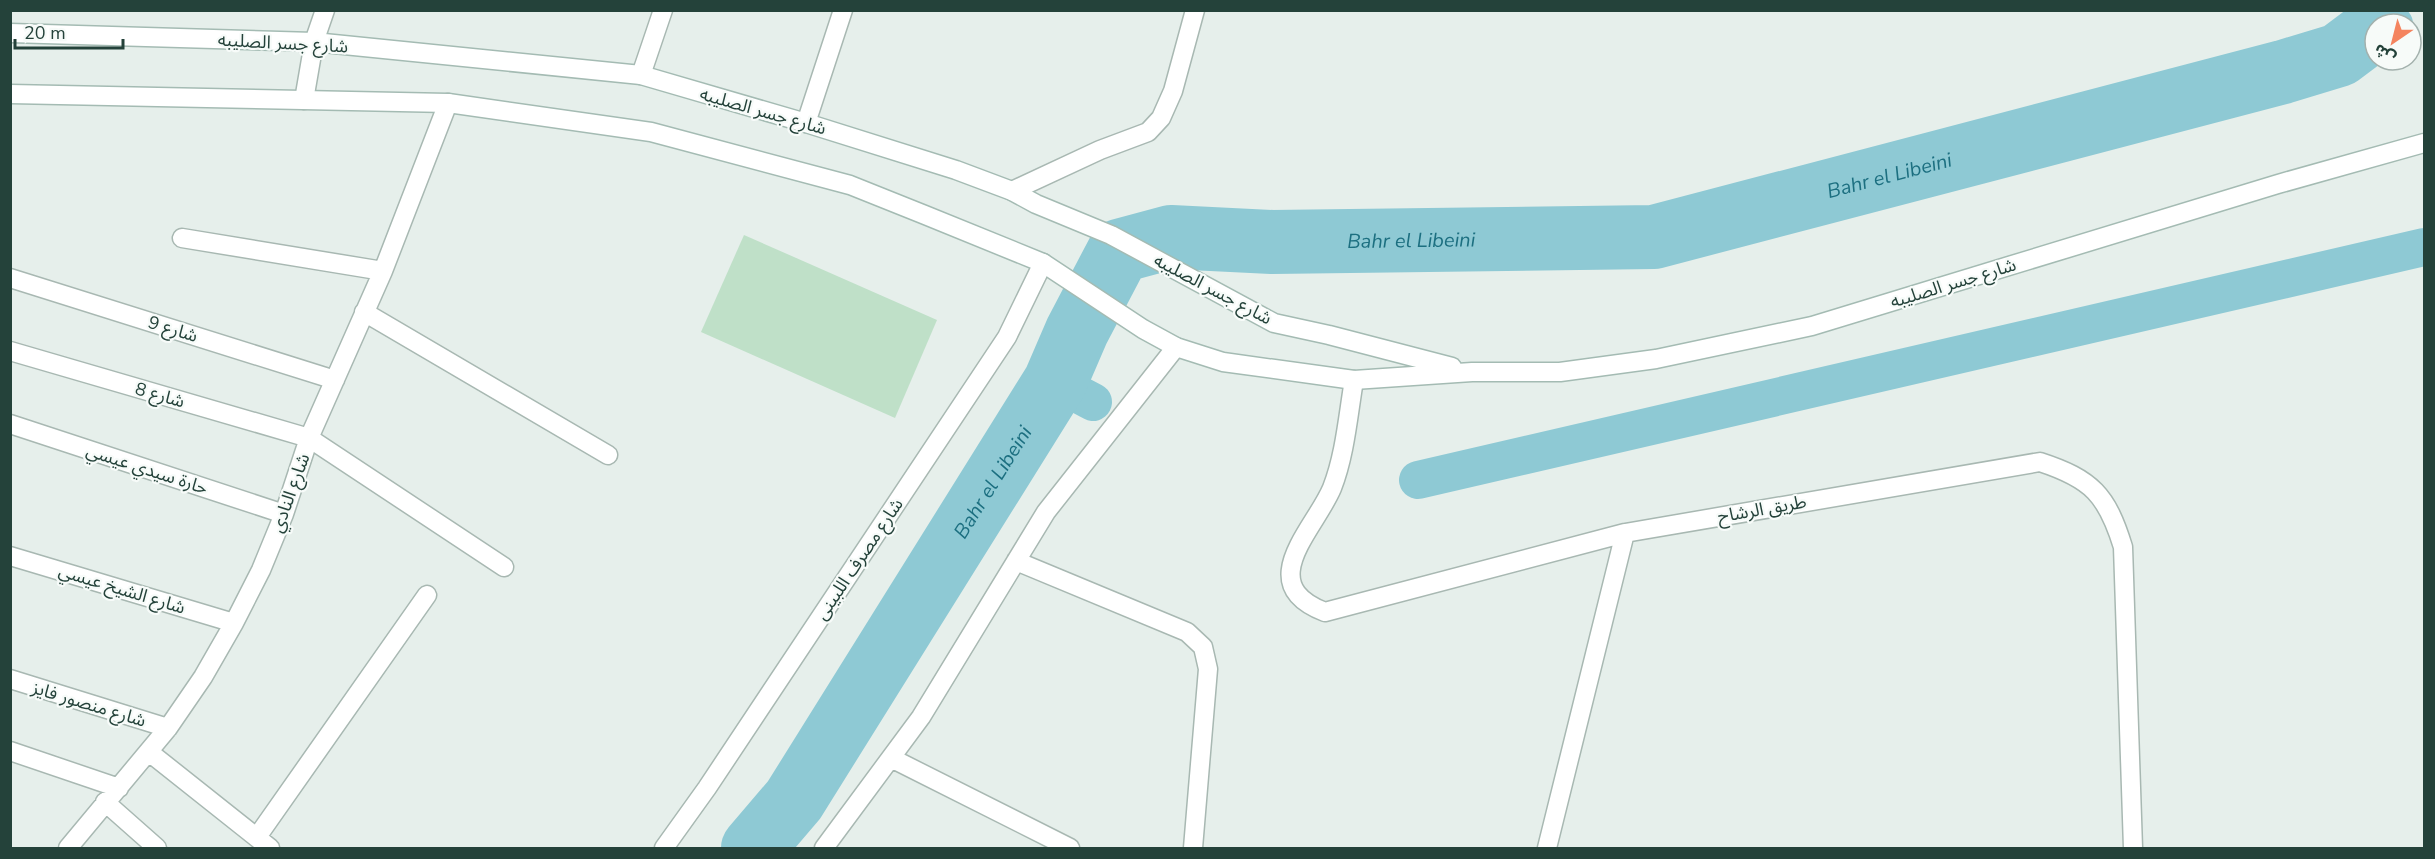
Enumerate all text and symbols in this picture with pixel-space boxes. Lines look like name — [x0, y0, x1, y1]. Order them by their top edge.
scale bar — [15, 12, 123, 50]
north arrow — [2363, 12, 2423, 72]
text: 20 m — [24, 21, 66, 45]
street label: شارع جسر الصليبه — [217, 28, 349, 60]
text: ش — [2370, 38, 2400, 69]
street label: شارع جسر الصليبه — [696, 81, 829, 142]
water label: Bahr el Libeini — [1824, 146, 1955, 205]
water label: Bahr el Libeini — [1347, 226, 1476, 255]
street label: شارع جسر الصليبه — [1149, 248, 1276, 332]
street label: شارع جسر الصليبه — [1887, 252, 2019, 315]
street label: شارع 9 — [145, 310, 201, 350]
street label: شارع 8 — [132, 377, 188, 415]
water label: Bahr el Libeini — [948, 421, 1039, 544]
street label: حارة سيدي عيسي — [83, 438, 211, 501]
street label: شارع النادي — [265, 450, 317, 536]
street label: طريق الرشاح — [1716, 489, 1808, 530]
street label: شارع مصرف اللبينى — [809, 493, 910, 626]
street label: شارع الشيخ عيسي — [55, 558, 188, 622]
street label: شارع منصور فايز — [28, 675, 149, 735]

